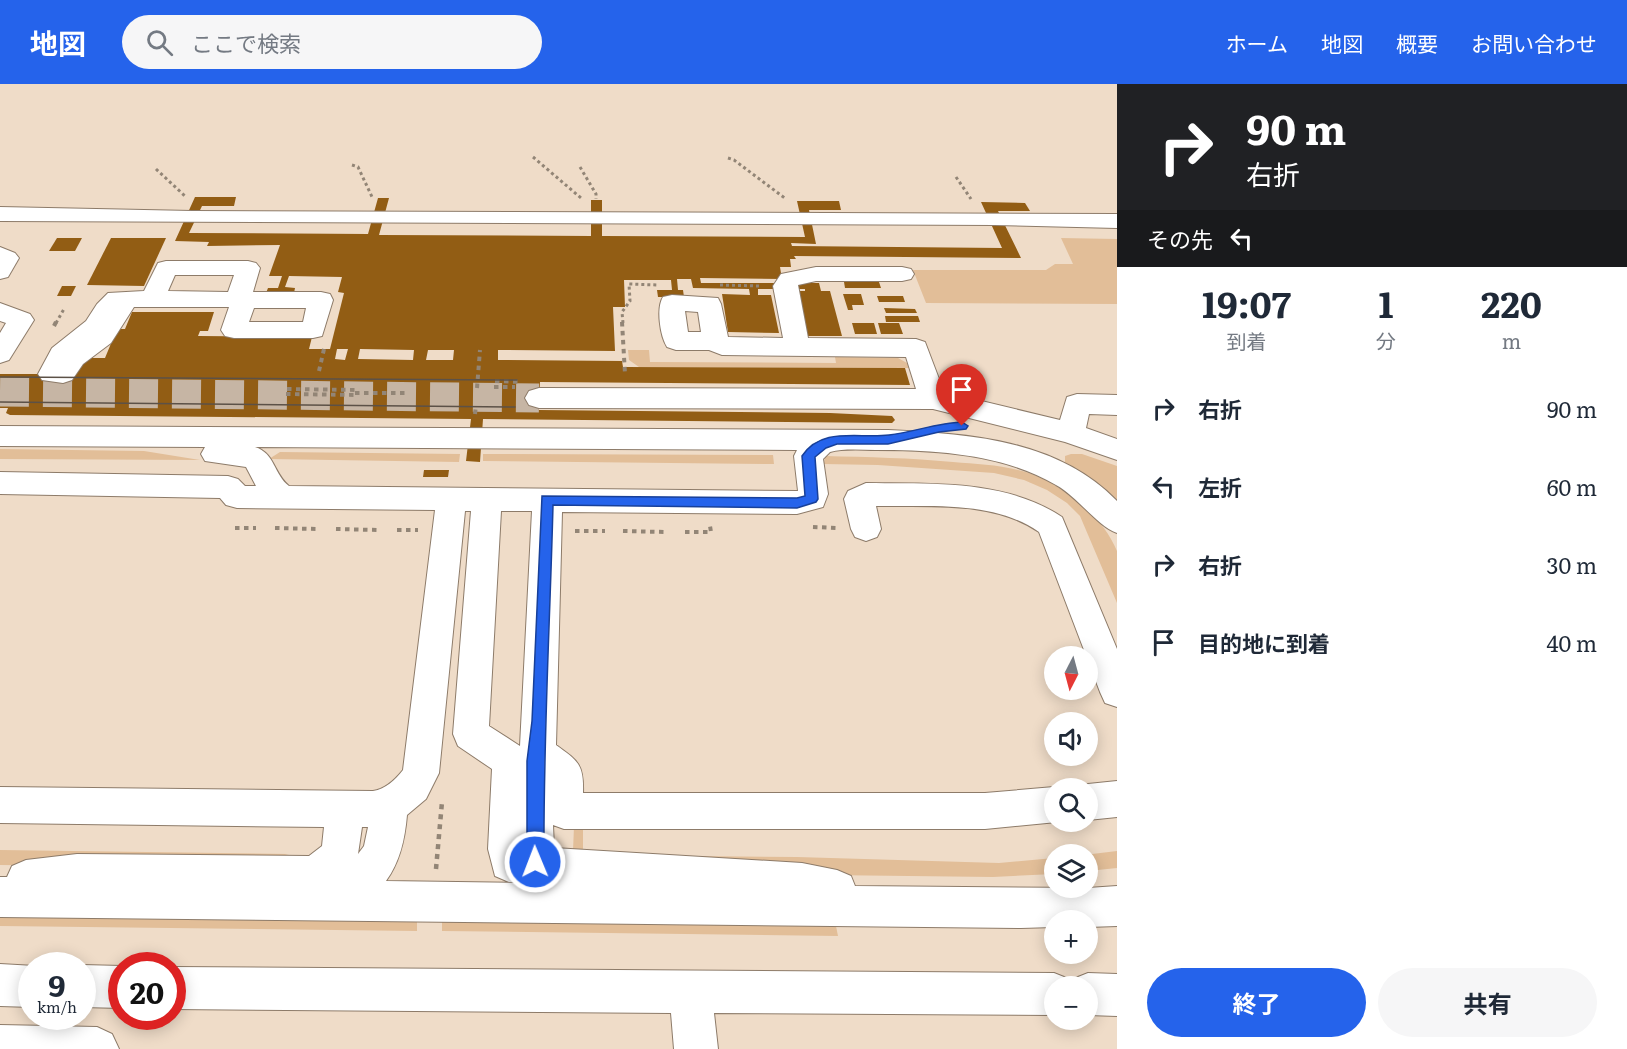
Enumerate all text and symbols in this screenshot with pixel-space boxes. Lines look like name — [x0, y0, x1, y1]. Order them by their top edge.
search box — [122, 15, 542, 69]
text: 地図 — [30, 21, 86, 63]
icon: search — [143, 26, 176, 59]
text: ここで検索 — [191, 26, 301, 59]
text: ホーム — [1226, 27, 1288, 58]
text: 地図 — [1321, 27, 1363, 58]
text: 概要 — [1396, 27, 1438, 58]
text: お問い合わせ — [1471, 27, 1597, 58]
text: 90 m — [1246, 96, 1346, 158]
icon: right — [1147, 108, 1225, 186]
text: 右折 — [1246, 153, 1300, 193]
text: その先 — [1147, 222, 1213, 255]
icon: left — [1225, 222, 1258, 255]
text: 19:07 — [1202, 276, 1291, 329]
text: 1 — [1379, 276, 1394, 329]
text: 220 — [1481, 276, 1542, 329]
text: 到着 — [1227, 325, 1267, 355]
text: 分 — [1376, 325, 1396, 355]
text: m — [1502, 325, 1521, 355]
pin — [936, 364, 987, 426]
icon: arrive — [945, 373, 978, 406]
icon: right — [1147, 392, 1180, 425]
text: 右折 — [1198, 392, 1242, 425]
text: 90 m — [1547, 392, 1597, 425]
icon: left — [1147, 470, 1180, 503]
text: 左折 — [1198, 470, 1242, 503]
text: 60 m — [1547, 470, 1597, 503]
icon: right — [1147, 548, 1180, 581]
text: 右折 — [1198, 548, 1242, 581]
text: 30 m — [1547, 548, 1597, 581]
icon: arrive — [1147, 626, 1180, 659]
text: 目的地に到着 — [1198, 626, 1330, 659]
text: 40 m — [1546, 626, 1597, 659]
north arrow — [1044, 646, 1098, 700]
map controls — [1044, 646, 1098, 1030]
button: sound — [1044, 712, 1098, 766]
button: search — [1044, 778, 1098, 832]
position arrow — [503, 830, 567, 894]
button: layers — [1044, 844, 1098, 898]
button: + — [1044, 910, 1098, 964]
speed limit sign: 20 — [108, 952, 186, 1030]
text: 9 — [48, 962, 66, 1006]
button: 終了 — [1147, 968, 1366, 1037]
button: 共有 — [1378, 968, 1597, 1037]
button: − — [1044, 976, 1098, 1030]
text: km/h — [37, 995, 77, 1018]

